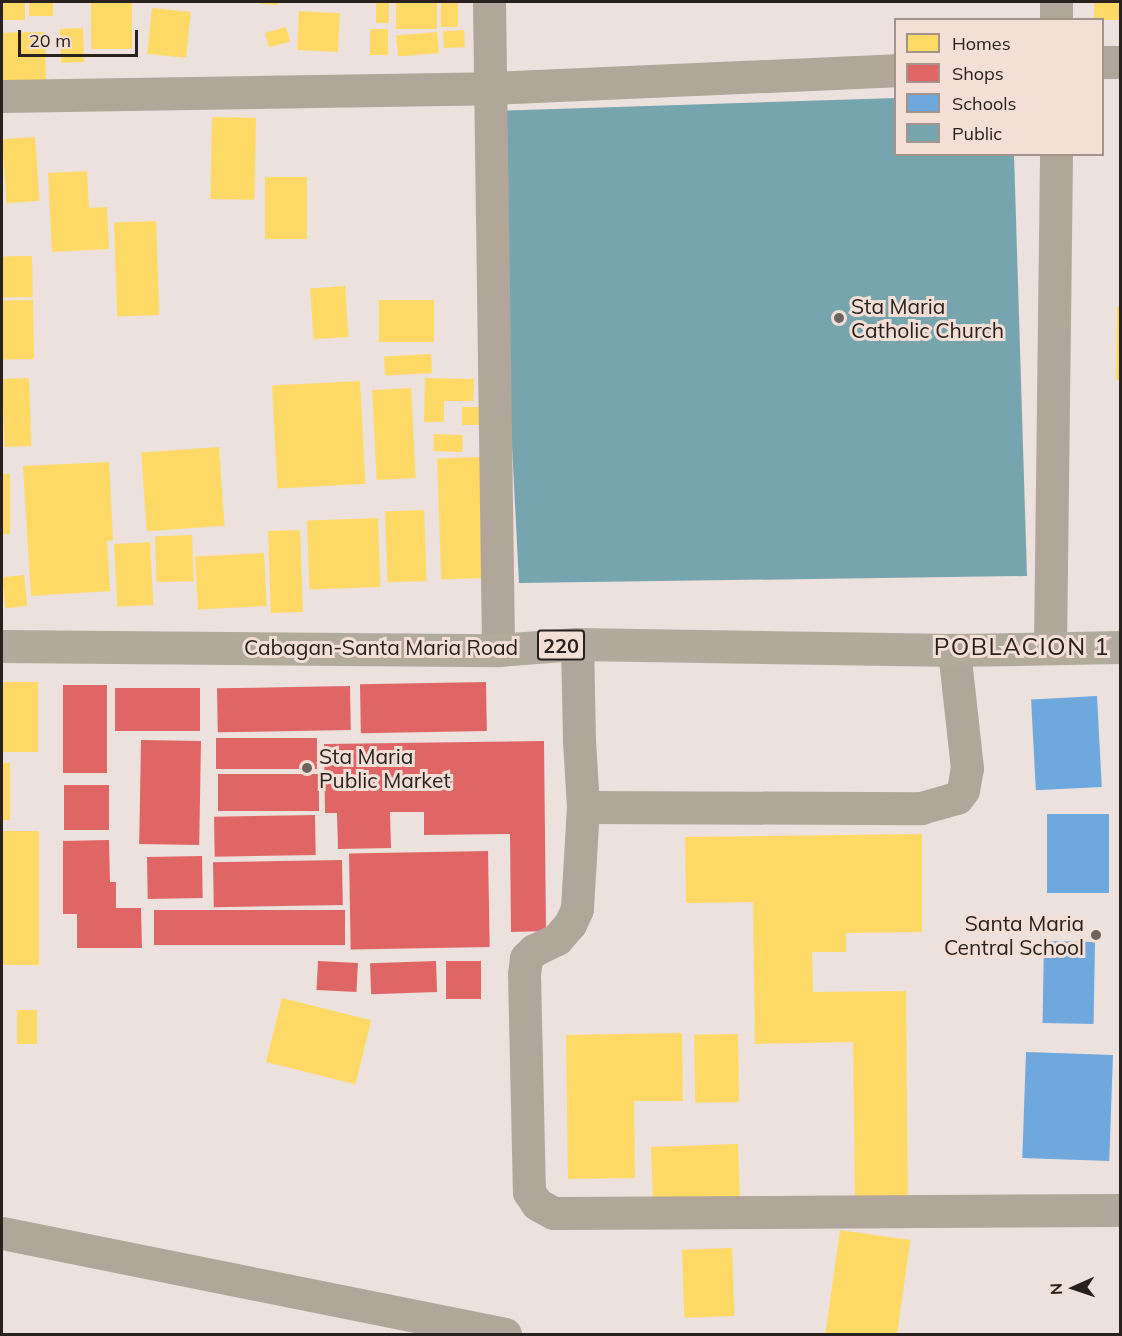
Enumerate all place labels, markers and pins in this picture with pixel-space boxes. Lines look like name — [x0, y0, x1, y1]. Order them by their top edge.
place label: Sta Maria Catholic Church — [851, 293, 1004, 343]
marker: Sta Maria Catholic Church — [832, 311, 846, 325]
place label: Sta Maria Public Market — [319, 743, 451, 793]
marker: Sta Maria Public Market — [300, 761, 314, 775]
place label: Santa Maria Central School — [944, 910, 1084, 960]
marker: Santa Maria Central School — [1089, 928, 1103, 942]

